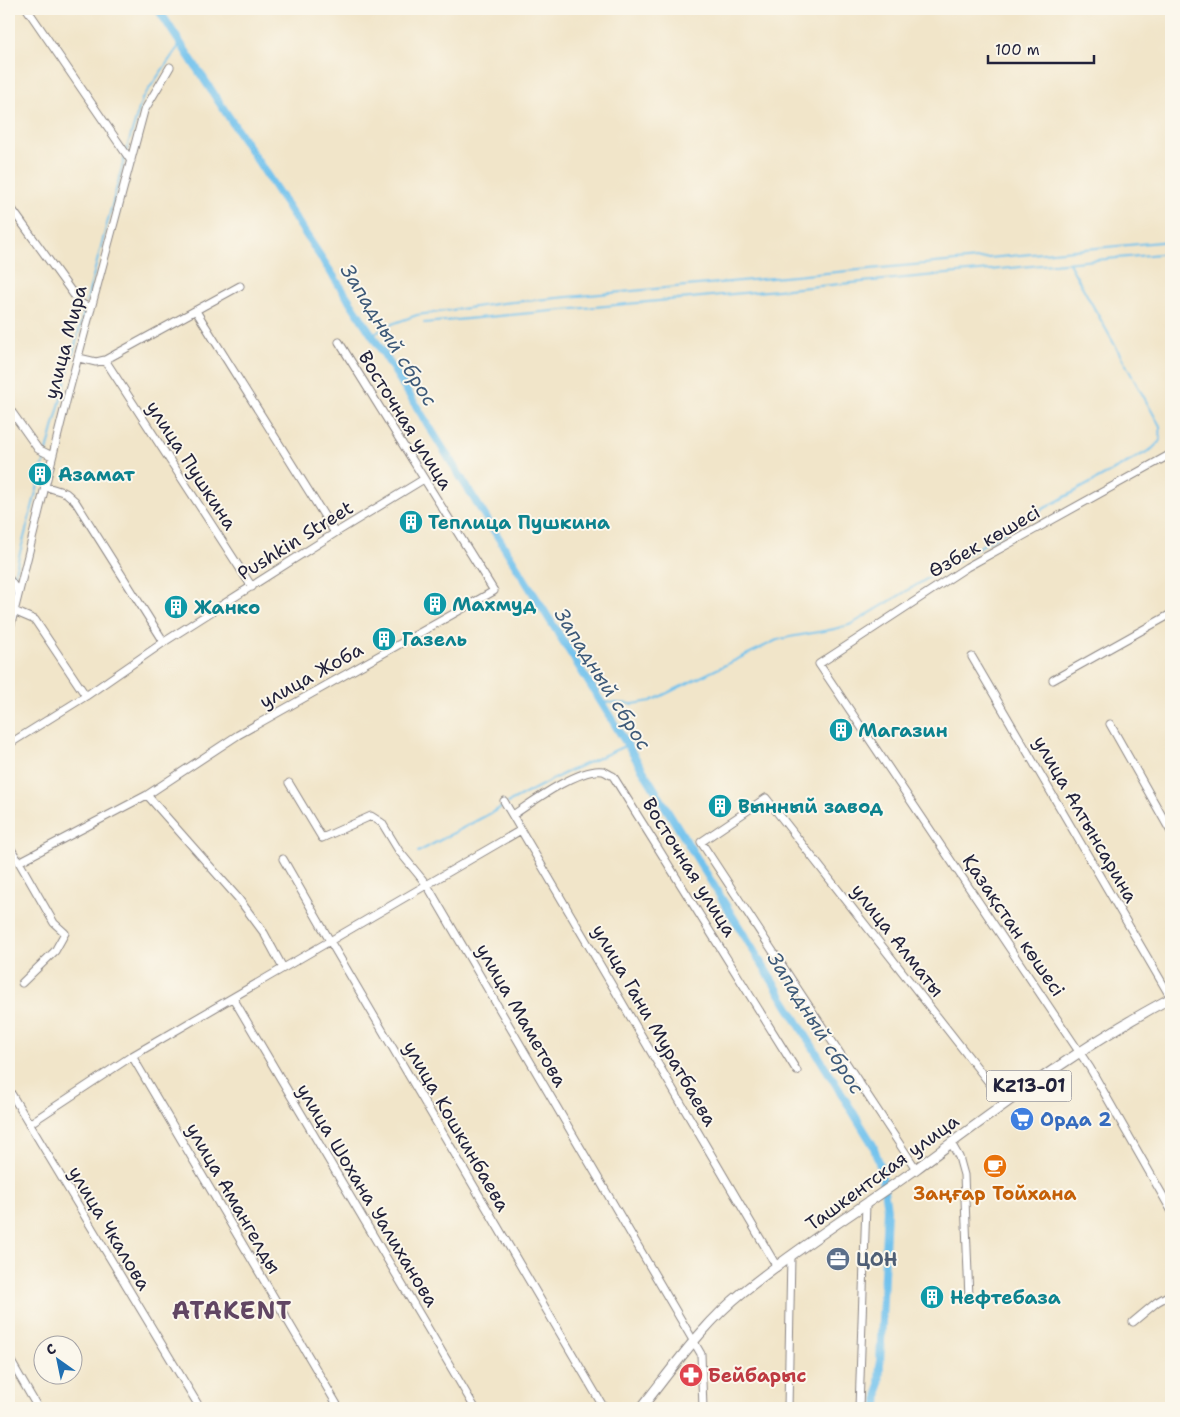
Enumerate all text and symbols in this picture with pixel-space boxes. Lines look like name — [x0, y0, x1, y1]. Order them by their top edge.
scale bar — [988, 32, 1094, 64]
text: 100 m — [995, 40, 1040, 60]
water label: Западный сброс — [335, 259, 443, 411]
street label: улица Мира — [38, 282, 93, 402]
street label: Восточная улица — [353, 346, 459, 495]
street label: улица Пушкина — [140, 396, 243, 535]
building icon: Азамат — [27, 461, 53, 487]
place label: Азамат — [58, 462, 135, 487]
street label: Pushkin Street — [233, 495, 358, 586]
street label: Өзбек көшесі — [924, 499, 1045, 584]
building icon: Теплица Пушкина — [398, 509, 424, 535]
place label: Теплица Пушкина — [428, 510, 610, 535]
building icon: Махмуд — [422, 591, 448, 617]
place label: Махмуд — [452, 592, 537, 617]
building icon: Жанко — [163, 594, 189, 620]
place label: Жанко — [194, 595, 260, 620]
water label: Западный сброс — [549, 603, 657, 755]
building icon: Газель — [371, 626, 397, 652]
place label: Газель — [402, 627, 467, 652]
street label: улица Жоба — [255, 637, 368, 714]
building icon: Магазин — [828, 717, 854, 743]
place label: Магазин — [858, 718, 948, 743]
street label: улица Алтынсарина — [1027, 731, 1144, 908]
street label: Восточная улица — [637, 793, 743, 942]
building icon: Вынный завод — [707, 793, 733, 819]
place label: Вынный завод — [738, 794, 884, 819]
street label: Қазақстан көшесі — [957, 849, 1070, 1001]
street label: улица Алматы — [845, 878, 950, 1002]
street label: улица Гани Муратбаева — [586, 920, 723, 1131]
street label: улица Маметова — [470, 939, 573, 1092]
water label: Западный сброс — [762, 947, 870, 1099]
street label: улица Кошкинбаева — [398, 1037, 516, 1216]
road number: KZ13-01 — [986, 1070, 1072, 1102]
street label: улица Шохана Уалиханова — [291, 1079, 444, 1312]
supermarket icon: Орда 2 — [1009, 1106, 1035, 1132]
place label: Орда 2 — [1040, 1107, 1111, 1132]
street label: Ташкентская улица — [801, 1108, 964, 1236]
street label: улица Амангелды — [180, 1118, 287, 1278]
cafe icon: Заңғар Тойхана — [982, 1153, 1008, 1179]
street label: улица Чкалова — [63, 1161, 157, 1295]
place label: Заңғар Тойхана — [914, 1181, 1077, 1206]
office icon: ЦОН — [825, 1246, 851, 1272]
place label: ЦОН — [856, 1247, 897, 1272]
building icon: Нефтебаза — [919, 1284, 945, 1310]
place label: Нефтебаза — [950, 1285, 1061, 1310]
district label: ATAKENT — [172, 1295, 292, 1327]
north arrow — [32, 1334, 82, 1384]
text: С — [42, 1339, 59, 1359]
pharmacy icon: Бейбарыс — [678, 1362, 704, 1388]
place label: Бейбарыс — [708, 1363, 807, 1388]

